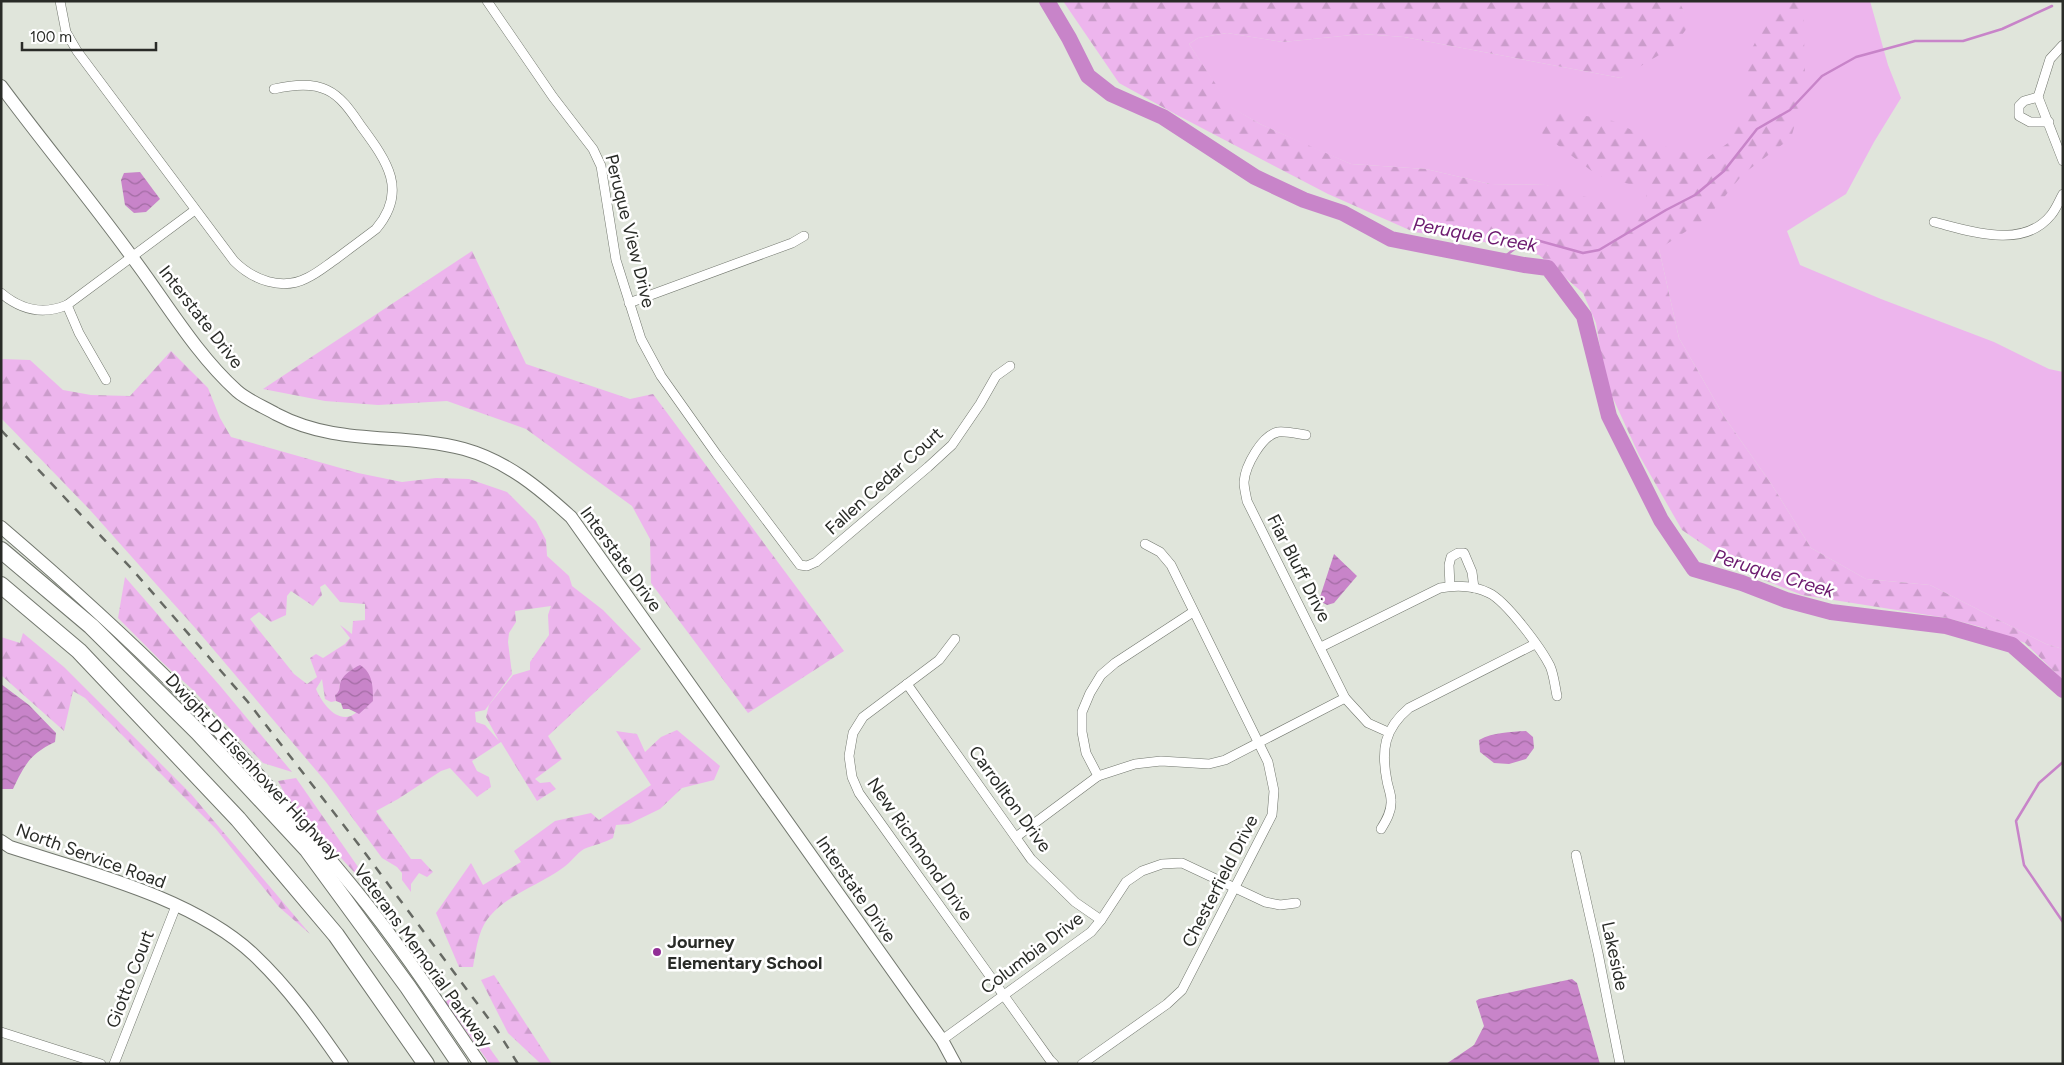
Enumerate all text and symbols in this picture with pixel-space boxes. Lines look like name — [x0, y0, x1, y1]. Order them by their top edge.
scale bar — [22, 20, 156, 52]
text: 100 m — [30, 28, 72, 46]
street label: Peruque View Drive — [600, 152, 660, 310]
water label: Peruque Creek — [1411, 212, 1539, 257]
street label: Interstate Drive — [154, 261, 248, 373]
street label: Fallen Cedar Court — [821, 422, 947, 540]
street label: Interstate Drive — [575, 502, 667, 616]
street label: Fiar Bluff Drive — [1262, 510, 1336, 626]
water label: Peruque Creek — [1711, 544, 1838, 603]
street label: Dwight D Eisenhower Highway — [161, 669, 346, 865]
street label: Carrollton Drive — [964, 742, 1056, 857]
street label: New Richmond Drive — [862, 773, 978, 925]
street label: Chesterfield Drive — [1177, 811, 1263, 951]
street label: North Service Road — [13, 819, 169, 893]
street label: Interstate Drive — [811, 832, 901, 946]
street label: Veterans Memorial Parkway — [349, 860, 497, 1053]
street label: Columbia Drive — [976, 907, 1088, 999]
street label: Lakeside — [1597, 920, 1633, 993]
street label: Giotto Court — [101, 927, 159, 1031]
place label: Journey Elementary School — [667, 931, 822, 974]
marker: Journey Elementary School — [651, 946, 663, 958]

